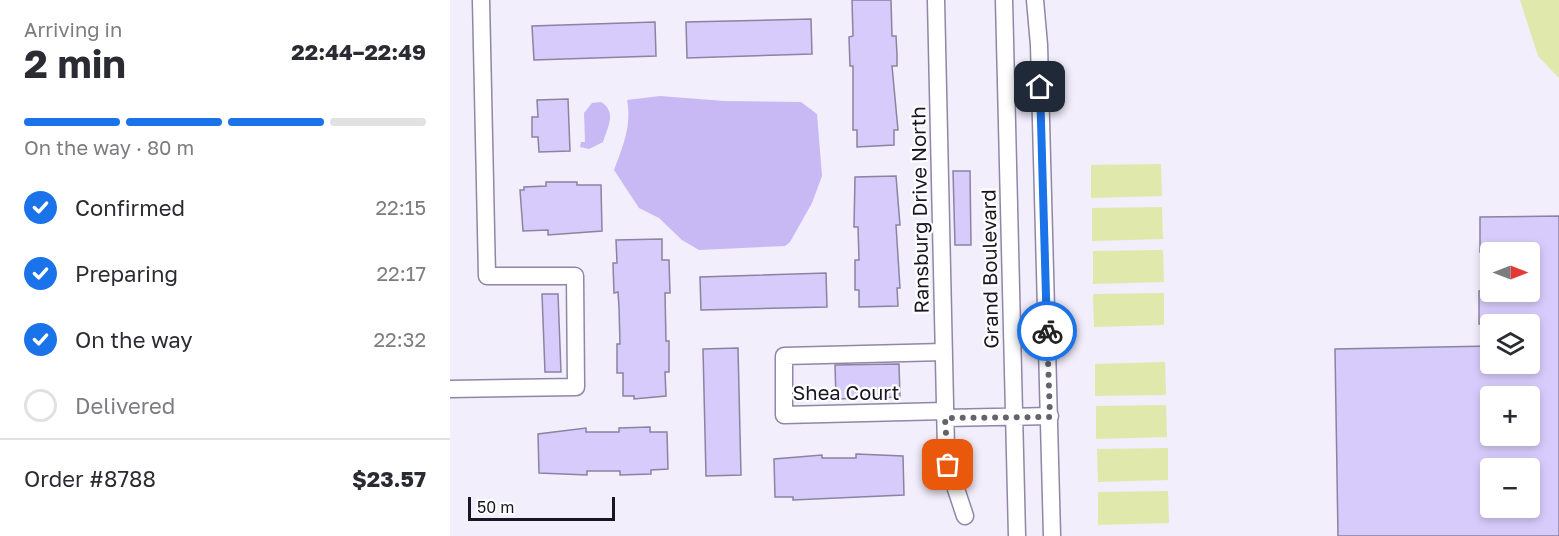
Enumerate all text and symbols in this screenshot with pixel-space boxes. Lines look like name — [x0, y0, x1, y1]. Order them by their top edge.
text: Arriving in — [24, 17, 122, 41]
text: 22:44–22:49 — [291, 38, 426, 65]
text: 2 min — [24, 40, 126, 87]
pin — [1014, 61, 1065, 112]
icon: home — [1023, 70, 1056, 103]
street label: Ransburg Drive North — [905, 106, 933, 314]
text: On the way · 80 m — [24, 135, 194, 159]
street label: Grand Boulevard — [976, 189, 1002, 349]
icon: check — [24, 191, 57, 224]
text: Confirmed — [75, 194, 185, 221]
text: 22:15 — [376, 195, 426, 219]
north arrow — [1480, 242, 1540, 302]
map controls — [1480, 242, 1540, 518]
icon: check — [24, 257, 57, 290]
text: Preparing — [75, 260, 178, 287]
text: 22:17 — [377, 261, 426, 285]
courier — [1017, 301, 1077, 361]
button: layers — [1480, 314, 1540, 374]
icon: bike — [1031, 315, 1064, 348]
icon: check — [24, 323, 57, 356]
text: On the way — [75, 326, 193, 353]
text: 22:32 — [374, 327, 426, 351]
street label: Shea Court — [793, 380, 899, 404]
button: + — [1480, 386, 1540, 446]
text: Delivered — [75, 392, 175, 419]
pin — [922, 439, 973, 490]
icon: bag — [931, 448, 964, 481]
button: − — [1480, 458, 1540, 518]
text: Order #8788 — [24, 465, 156, 492]
text: $23.57 — [352, 465, 426, 492]
scale bar — [468, 494, 615, 522]
text: 50 m — [477, 497, 514, 517]

